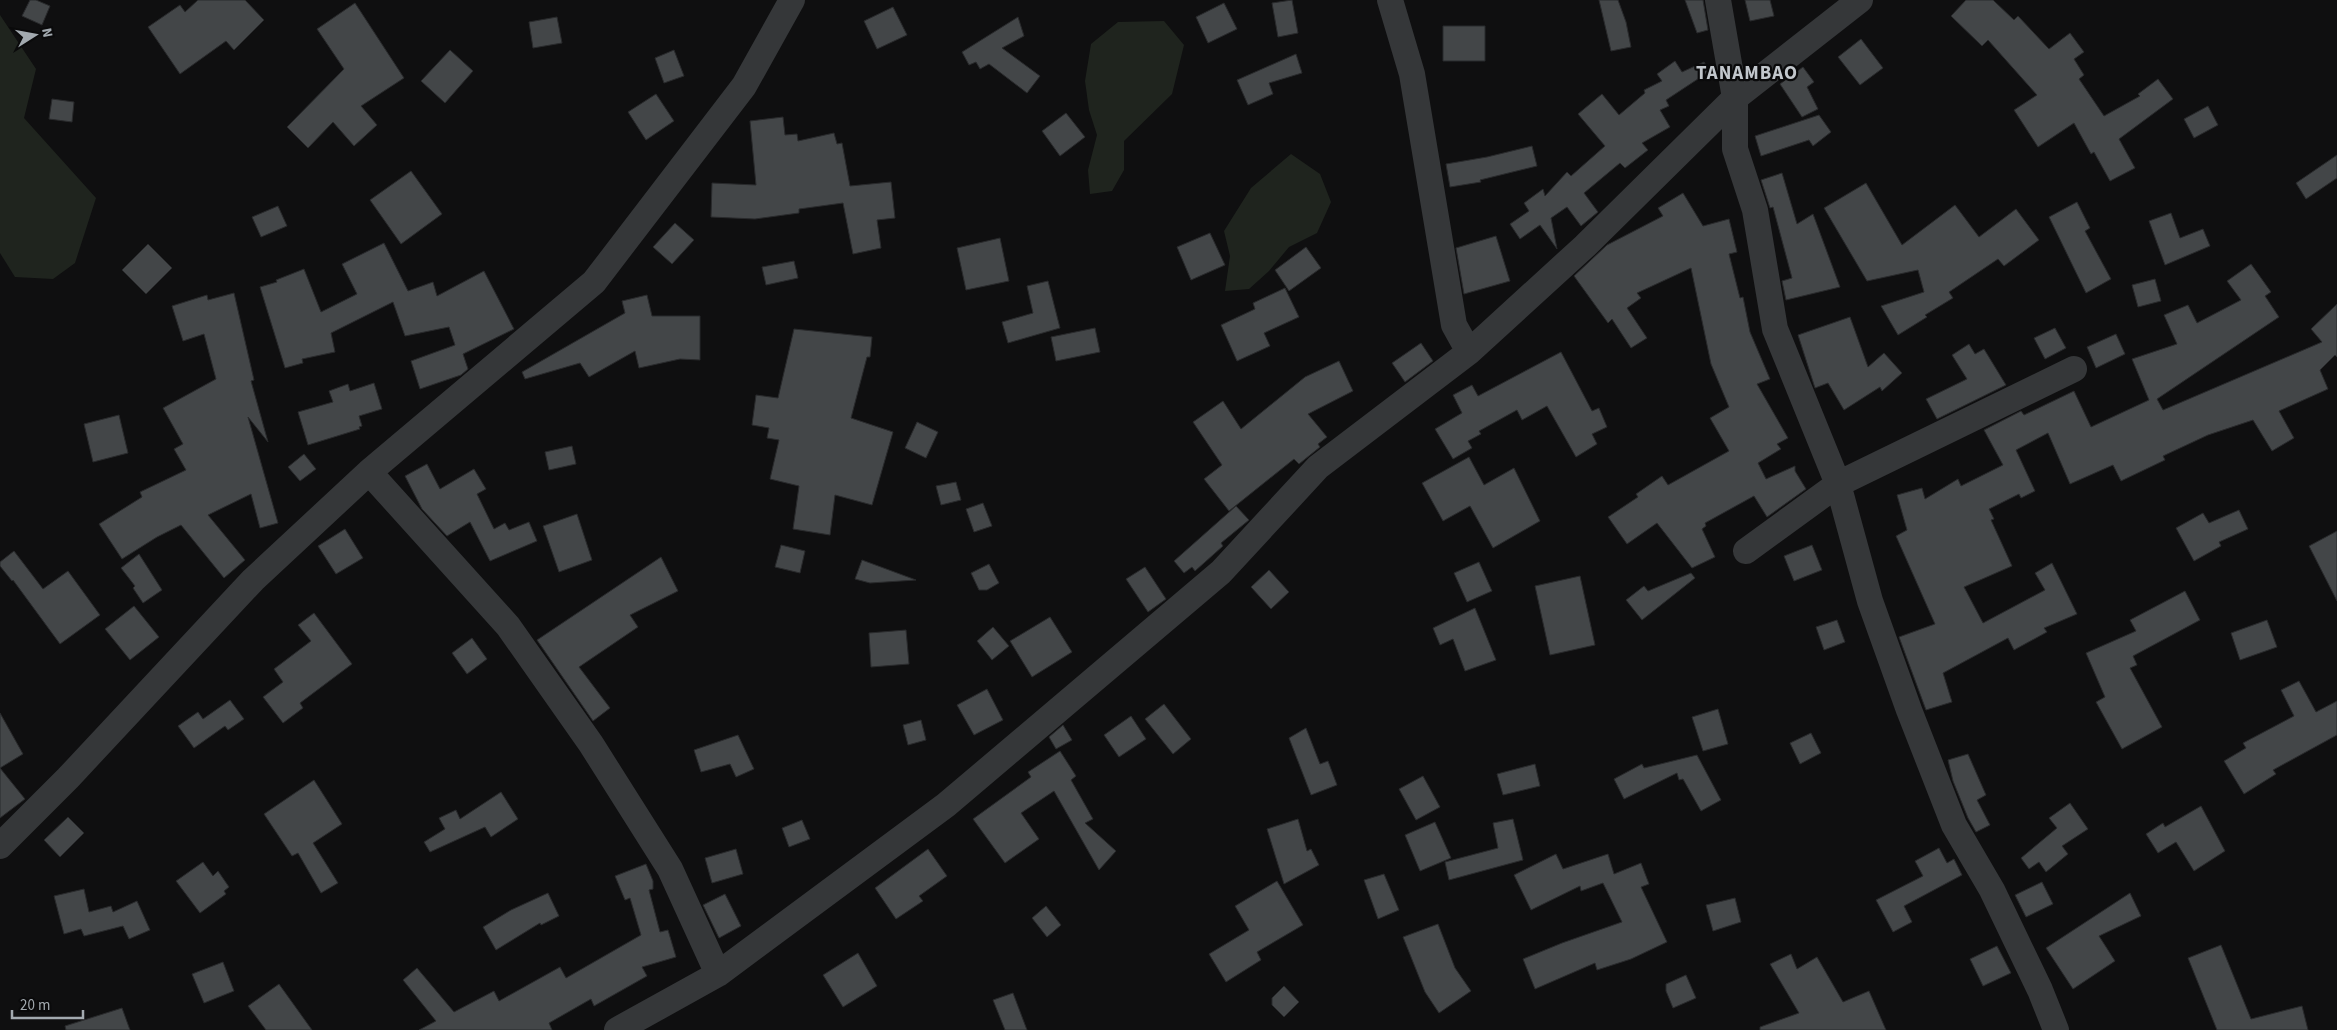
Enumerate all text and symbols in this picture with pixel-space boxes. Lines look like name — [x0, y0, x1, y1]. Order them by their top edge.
north arrow — [10, 10, 60, 60]
text: N — [36, 26, 57, 39]
district label: TANAMBAO — [1696, 60, 1798, 87]
scale bar — [12, 988, 84, 1020]
text: 20 m — [20, 995, 50, 1016]

